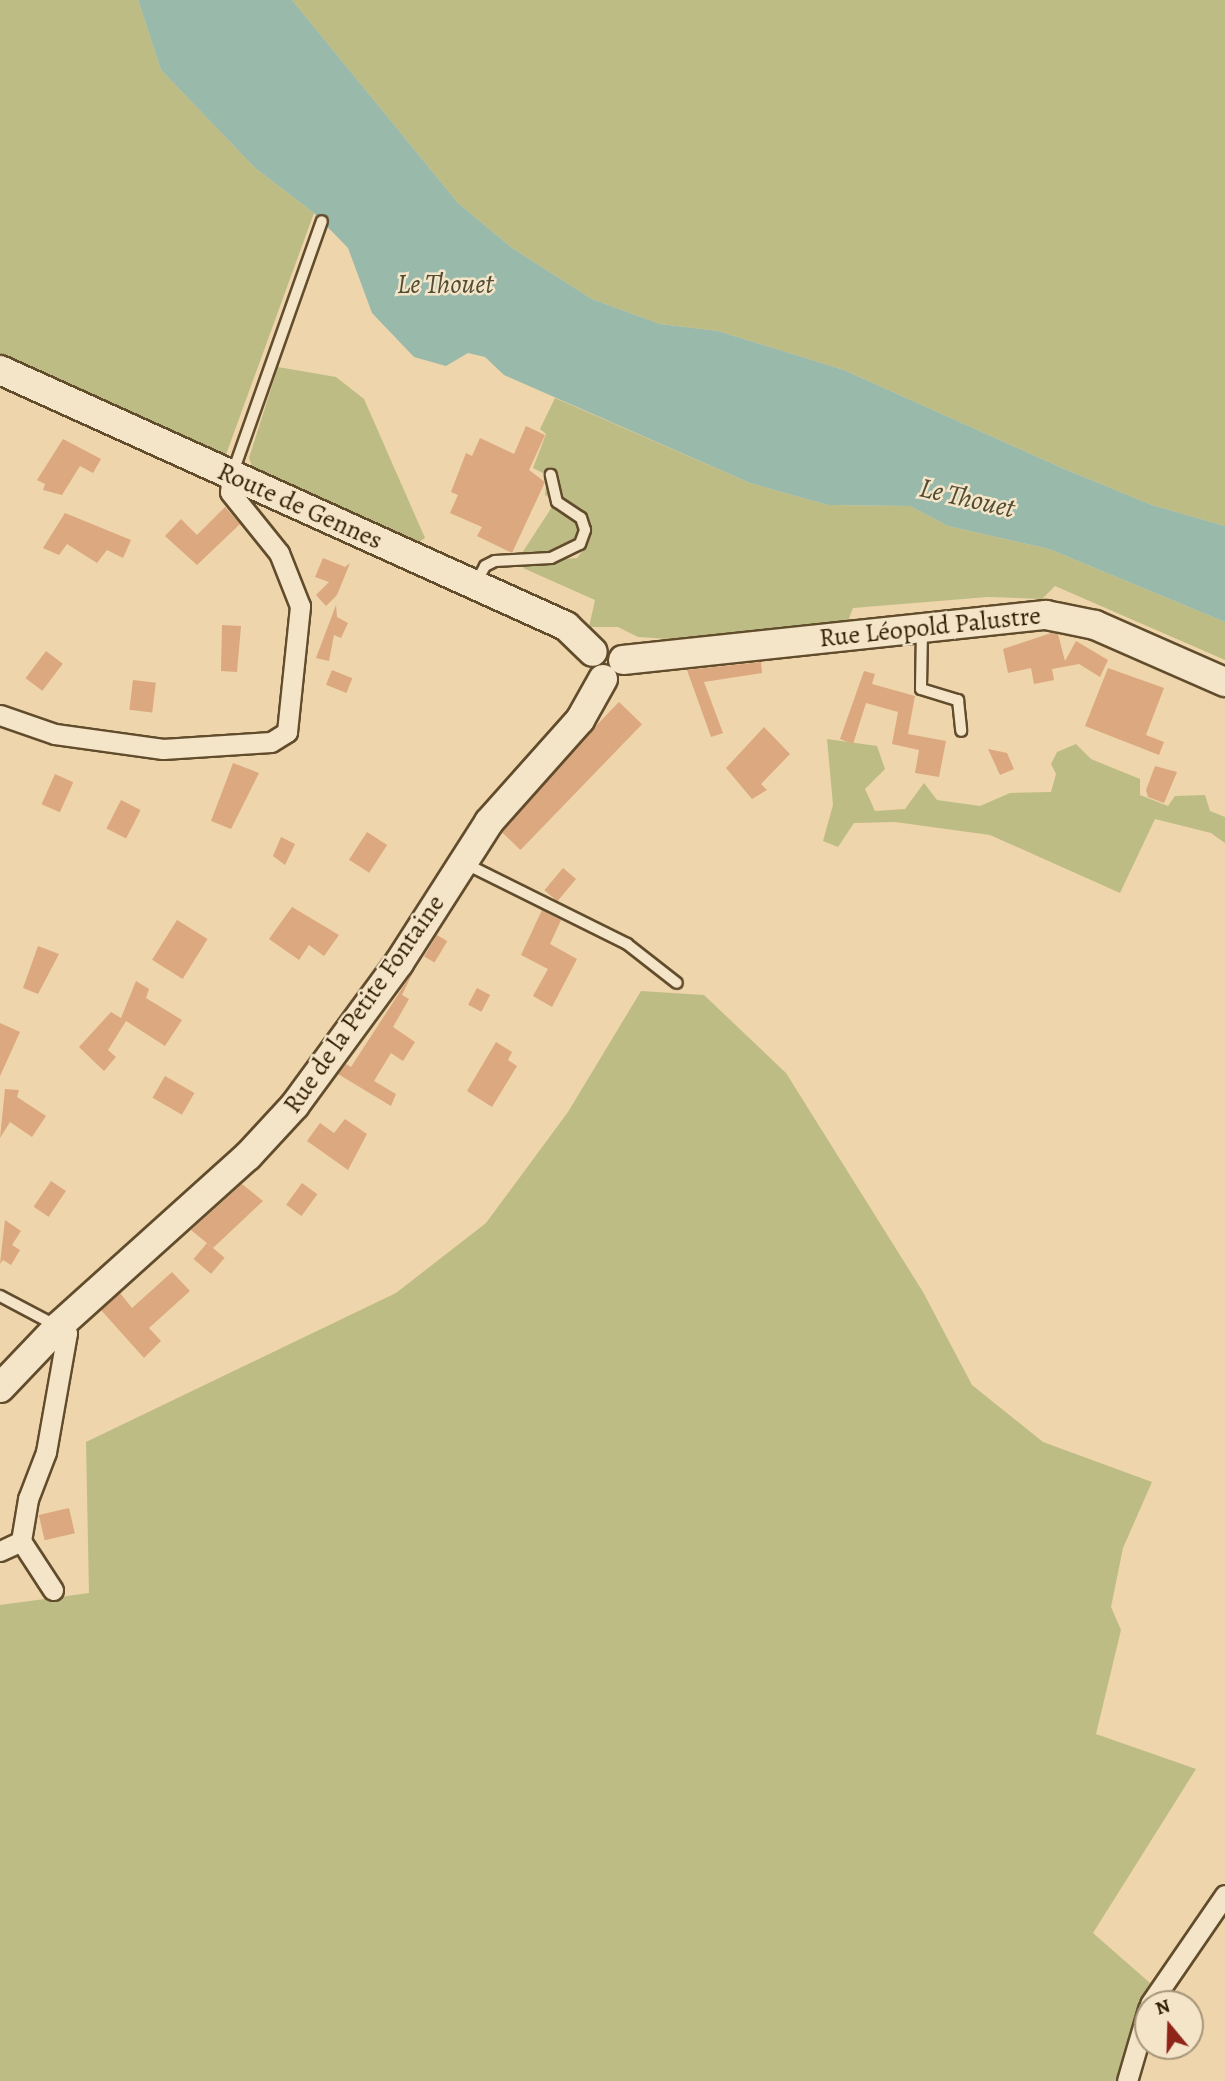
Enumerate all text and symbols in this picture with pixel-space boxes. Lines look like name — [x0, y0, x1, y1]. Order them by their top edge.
water label: Le Thouet — [397, 267, 493, 301]
street label: Route de Gennes — [213, 456, 387, 556]
water label: Le Thouet — [916, 471, 1018, 525]
street label: Rue Léopold Palustre — [818, 600, 1042, 654]
street label: Rue de la Petite Fontaine — [277, 889, 451, 1119]
north arrow — [1134, 1990, 1204, 2060]
text: N — [1152, 1992, 1174, 2022]

